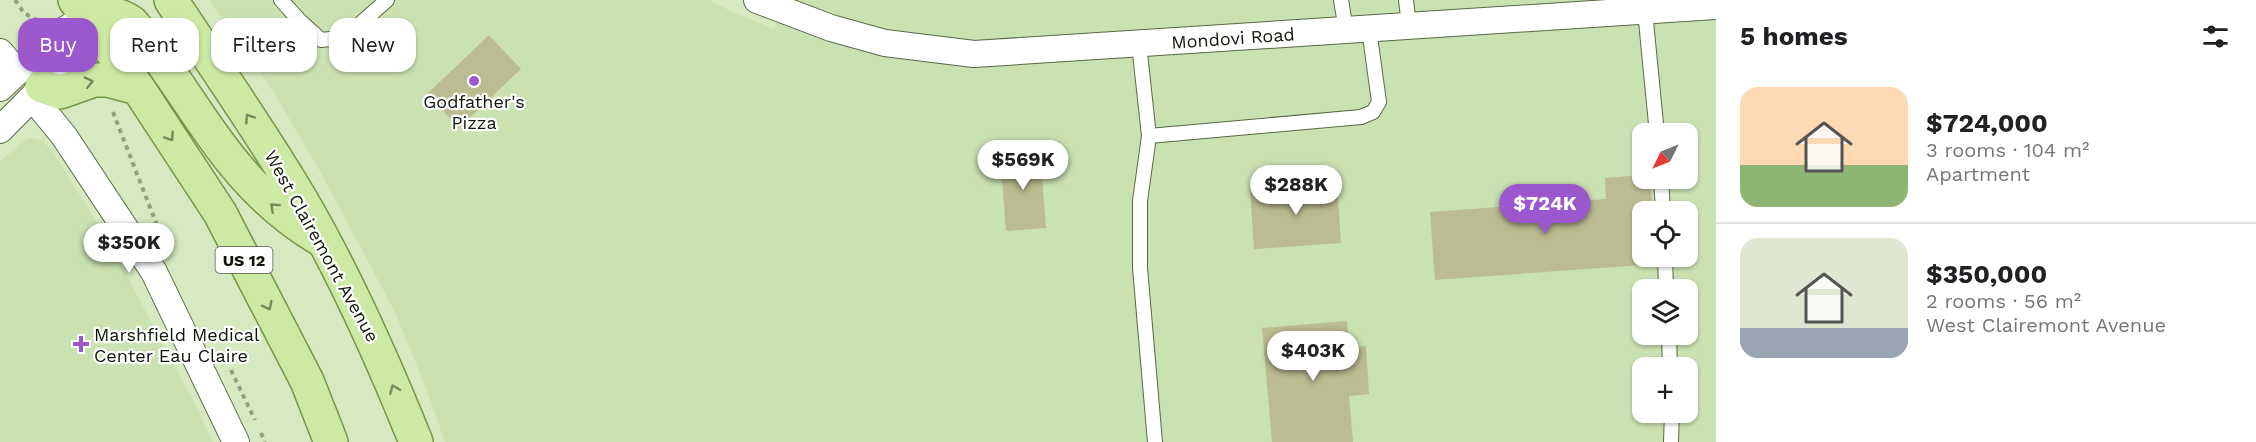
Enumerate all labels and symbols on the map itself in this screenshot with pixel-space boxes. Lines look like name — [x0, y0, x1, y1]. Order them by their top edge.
street label: Mondovi Road — [1171, 23, 1295, 53]
marker: Godfather's Pizza — [467, 74, 481, 88]
one-way arrow — [84, 77, 94, 90]
place label: Godfather's Pizza — [423, 91, 525, 133]
one-way arrow — [245, 114, 257, 124]
north arrow — [1632, 123, 1698, 189]
one-way arrow — [163, 131, 174, 142]
pin: $569K — [981, 140, 1065, 191]
street label: West Clairemont Avenue — [260, 146, 384, 346]
pin: $288K — [1254, 165, 1338, 216]
pin: $724K — [1503, 184, 1587, 235]
one-way arrow — [270, 203, 281, 214]
pin: $350K — [87, 223, 171, 274]
road number: US 12 — [216, 247, 272, 273]
one-way arrow — [260, 299, 272, 310]
place label: Marshfield Medical Center Eau Claire — [94, 324, 260, 366]
pin: $403K — [1271, 331, 1355, 382]
marker: Marshfield Medical Center Eau Claire — [72, 335, 90, 353]
one-way arrow — [389, 384, 401, 395]

